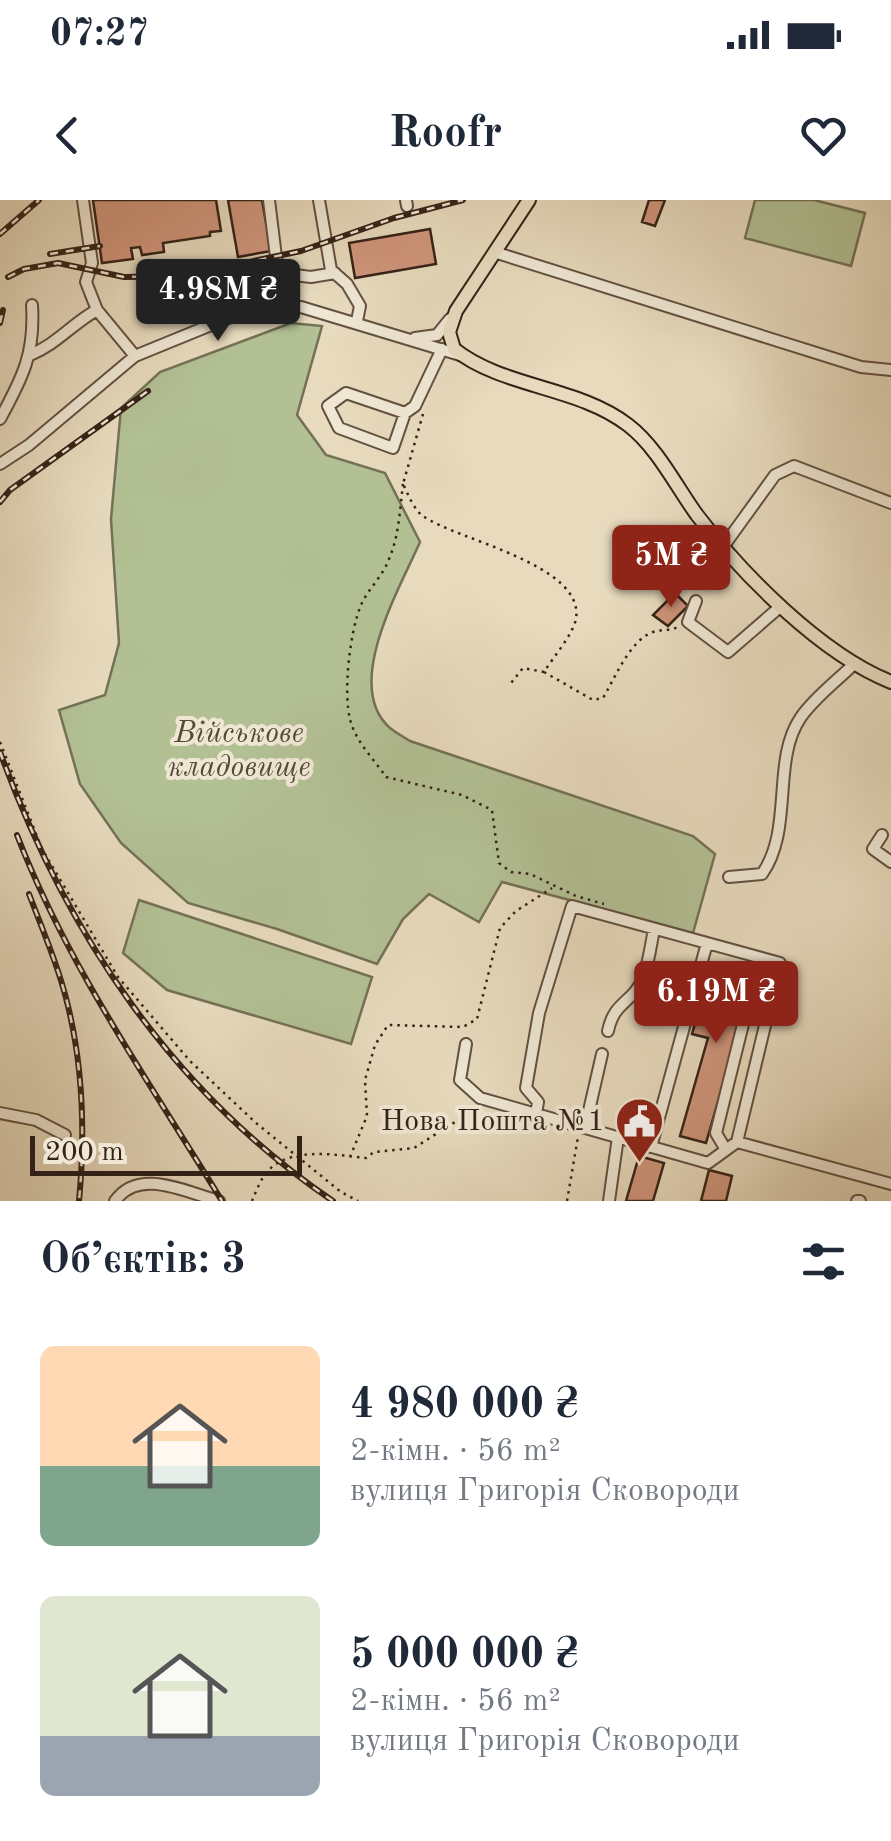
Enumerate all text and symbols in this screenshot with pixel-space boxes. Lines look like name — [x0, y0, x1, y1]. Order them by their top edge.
text: 07:27 — [50, 16, 149, 54]
icon: back — [40, 108, 95, 163]
icon: heart — [796, 108, 851, 163]
text: Roofr — [389, 112, 502, 157]
pin: 4.98M ₴ — [126, 259, 310, 344]
text: 4.98M ₴ — [158, 275, 278, 307]
pin: 5M ₴ — [612, 525, 730, 610]
text: 5M ₴ — [634, 541, 708, 573]
park label: Військове кладовище — [167, 719, 311, 783]
pin: 6.19M ₴ — [624, 961, 808, 1046]
text: 6.19M ₴ — [656, 977, 776, 1009]
public building icon: Нова Пошта №1 — [614, 1096, 666, 1164]
place label: Нова Пошта №1 — [381, 1107, 605, 1137]
scale bar — [30, 1131, 302, 1176]
text: 200 m — [45, 1139, 124, 1167]
icon: filters — [796, 1234, 851, 1289]
text: Об’єктів: 3 — [40, 1240, 246, 1282]
text: 4 980 000 ₴ — [350, 1385, 579, 1427]
icon: home — [120, 1386, 240, 1506]
text: 2-кімн. · 56 m² — [350, 1436, 561, 1468]
text: вулиця Григорія Сковороди — [350, 1476, 740, 1508]
text: 5 000 000 ₴ — [350, 1635, 579, 1677]
icon: home — [120, 1636, 240, 1756]
text: 2-кімн. · 56 m² — [350, 1686, 561, 1718]
text: вулиця Григорія Сковороди — [350, 1726, 740, 1758]

